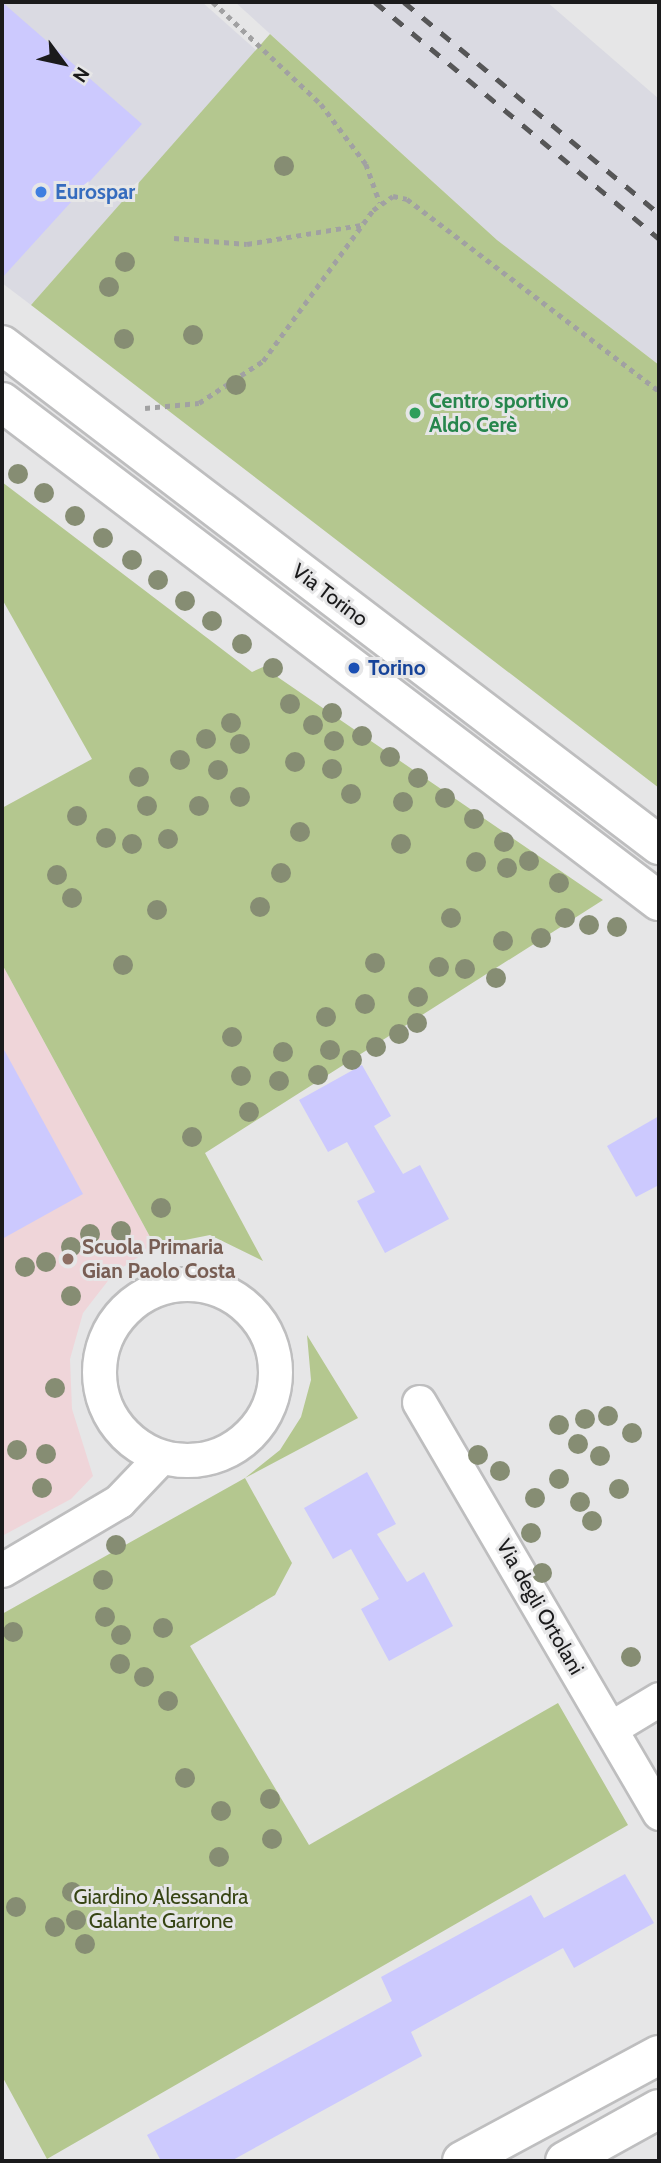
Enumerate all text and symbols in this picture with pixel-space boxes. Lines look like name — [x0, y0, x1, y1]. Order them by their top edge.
north arrow — [28, 28, 98, 98]
text: N — [68, 63, 94, 87]
place label: Eurospar — [55, 179, 135, 205]
marker: Eurospar — [33, 184, 49, 200]
place label: Centro sportivo Aldo Cerè — [429, 388, 569, 438]
marker: Centro sportivo Aldo Cerè — [407, 405, 423, 421]
street label: Via Torino — [287, 558, 373, 632]
place label: Torino — [368, 655, 426, 681]
marker: Torino — [346, 660, 362, 676]
place label: Scuola Primaria Gian Paolo Costa — [82, 1234, 236, 1284]
marker: Scuola Primaria Gian Paolo Costa — [60, 1251, 76, 1267]
street label: Via degli Ortolani — [491, 1535, 589, 1679]
park label: Giardino Alessandra Galante Garrone — [74, 1884, 248, 1934]

